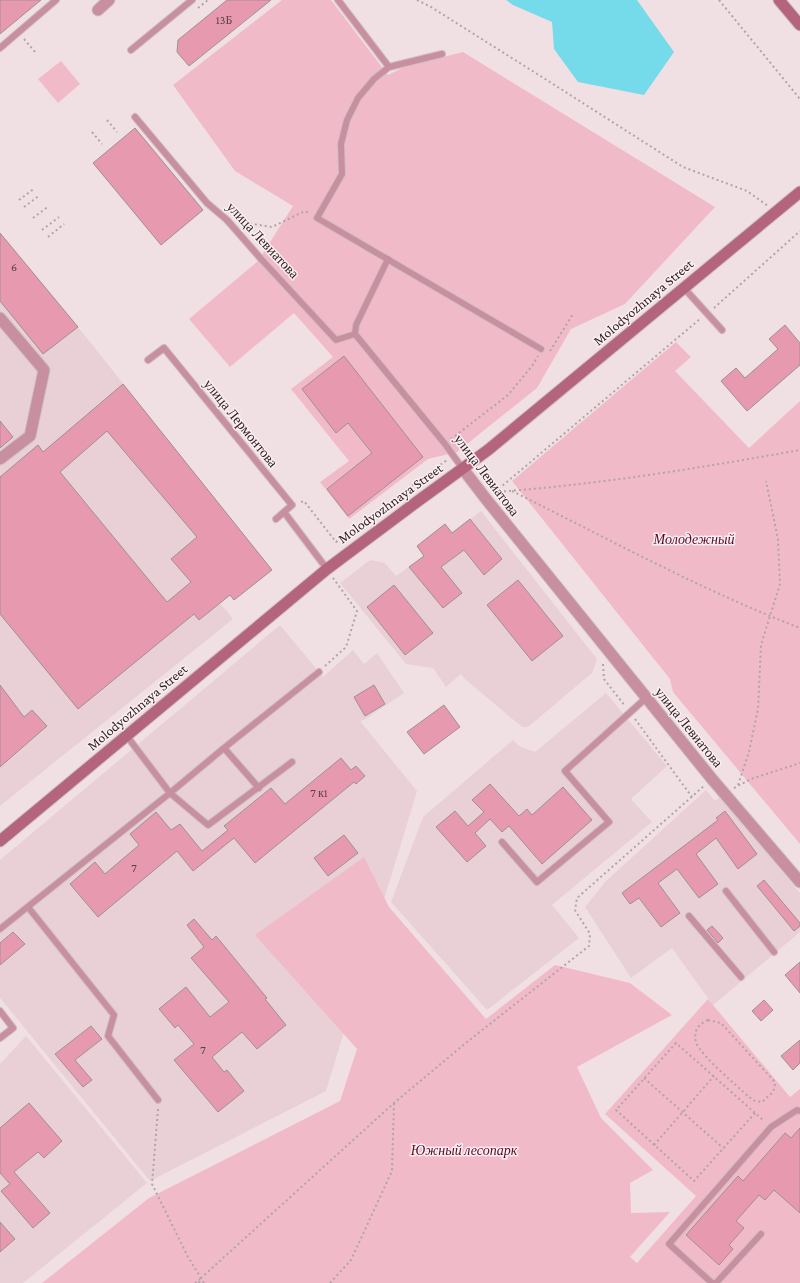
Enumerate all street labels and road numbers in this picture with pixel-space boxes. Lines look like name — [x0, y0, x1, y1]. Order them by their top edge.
street label: улица Левиатова — [224, 199, 303, 282]
street label: Molodyozhnaya Street — [590, 255, 696, 348]
street label: улица Лермонтова — [201, 376, 282, 471]
street label: улица Левиатова — [451, 431, 523, 520]
street label: Molodyozhnaya Street — [335, 459, 446, 546]
street label: Molodyozhnaya Street — [84, 660, 190, 753]
street label: улица Левиатова — [652, 684, 727, 771]

